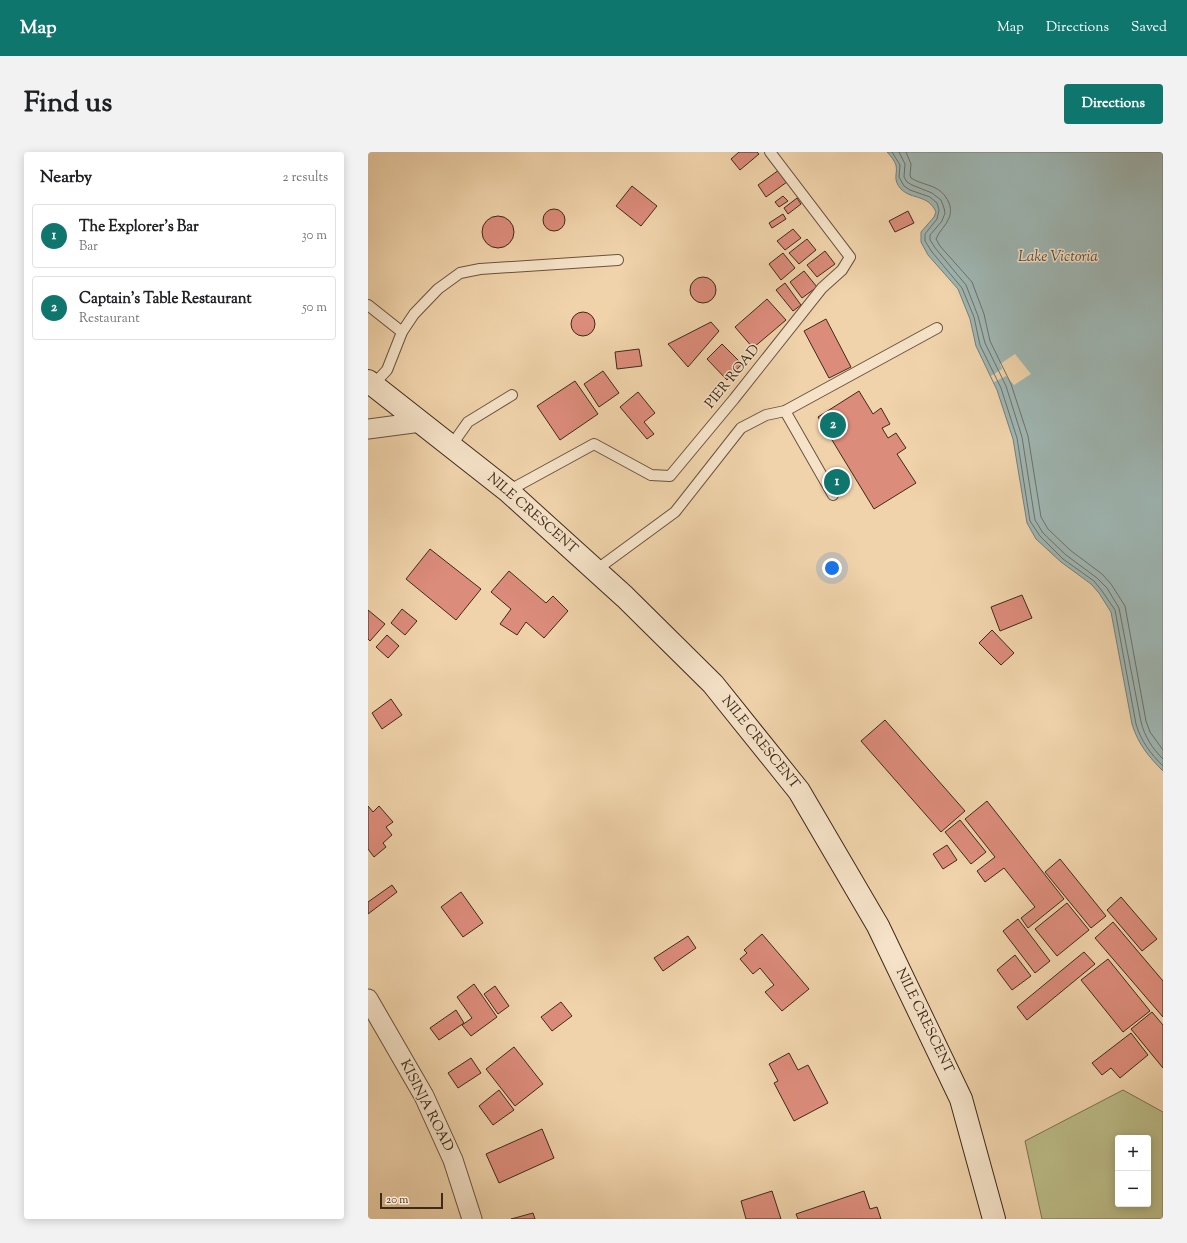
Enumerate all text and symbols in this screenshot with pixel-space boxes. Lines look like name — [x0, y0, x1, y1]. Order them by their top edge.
text: Map — [20, 15, 57, 42]
text: Map — [997, 18, 1024, 38]
text: Directions — [1046, 18, 1109, 38]
text: Saved — [1131, 18, 1167, 38]
text: Find us — [24, 84, 112, 124]
button: Directions — [1064, 84, 1163, 124]
text: Nearby — [40, 166, 92, 190]
text: 2 results — [283, 169, 328, 187]
text: The Explorer's Bar — [79, 217, 199, 238]
text: 1 — [52, 227, 56, 245]
text: 30 m — [301, 227, 327, 245]
text: Bar — [79, 238, 98, 256]
water label: Lake Victoria — [1018, 247, 1098, 268]
text: Captain's Table Restaurant — [79, 289, 252, 310]
text: 2 — [51, 299, 57, 317]
text: 50 m — [302, 299, 327, 317]
text: Restaurant — [79, 310, 140, 328]
street label: PIER ROAD — [701, 341, 765, 413]
pin: 2 — [820, 410, 846, 440]
pin: 1 — [824, 467, 850, 497]
street label: NILE CRESCENT — [482, 469, 582, 559]
your location — [822, 558, 842, 578]
street label: NILE CRESCENT — [716, 692, 804, 794]
street label: NILE CRESCENT — [890, 965, 958, 1077]
street label: KISINJA ROAD — [394, 1057, 458, 1155]
map controls — [1115, 1135, 1151, 1207]
button: + — [1115, 1135, 1151, 1171]
button: − — [1115, 1171, 1151, 1207]
scale bar — [380, 1191, 443, 1210]
text: 20 m — [386, 1192, 408, 1208]

